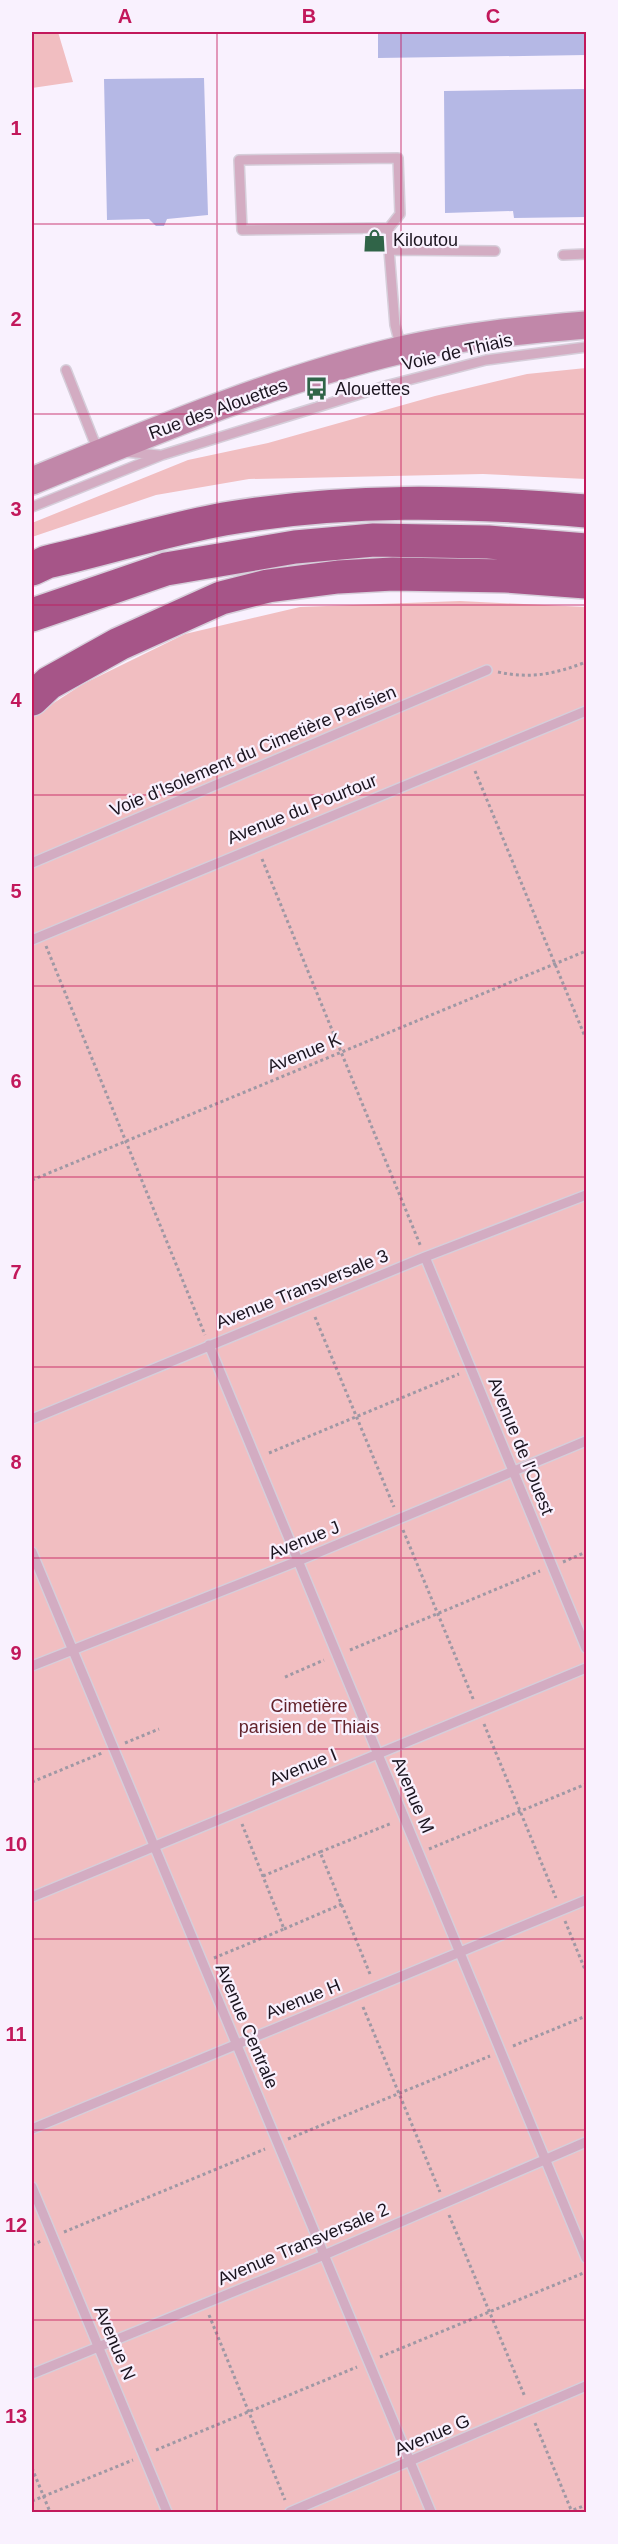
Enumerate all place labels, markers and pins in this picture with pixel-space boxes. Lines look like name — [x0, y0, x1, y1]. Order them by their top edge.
shop icon: Kiloutou — [362, 227, 388, 253]
place label: Kiloutou — [393, 230, 458, 250]
bus stop icon: Alouettes — [304, 376, 330, 402]
place label: Alouettes — [335, 379, 410, 399]

